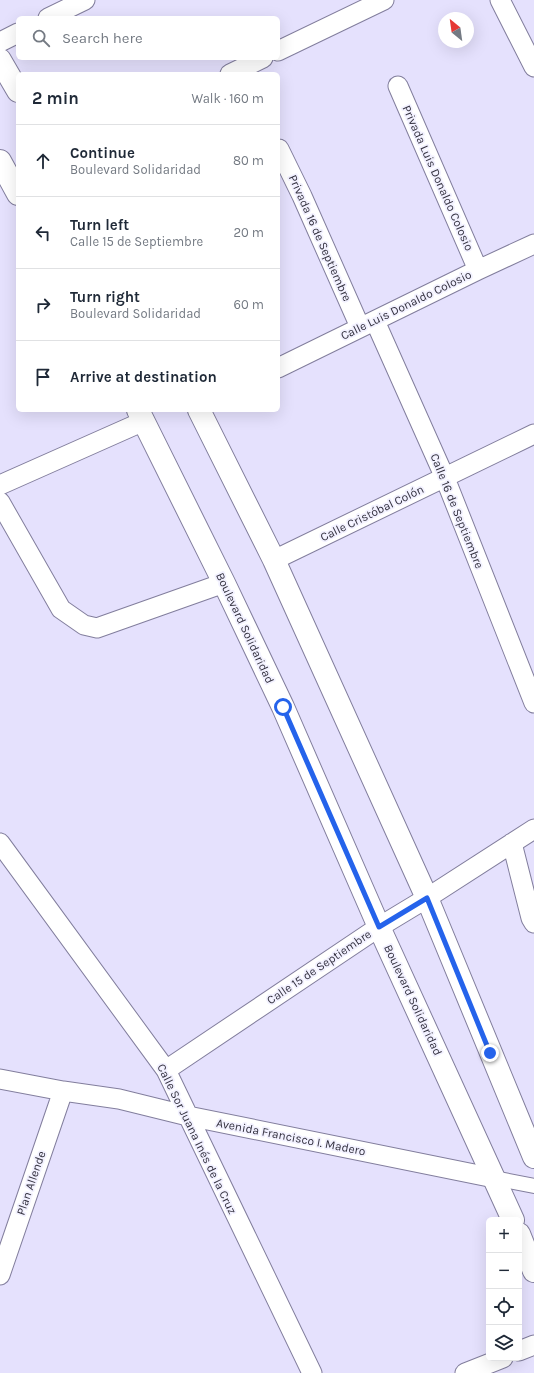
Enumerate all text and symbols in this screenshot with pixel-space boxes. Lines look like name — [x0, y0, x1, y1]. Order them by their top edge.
north arrow — [438, 12, 474, 48]
search box — [16, 16, 280, 60]
icon: search — [30, 27, 52, 49]
text: Search here — [62, 29, 143, 47]
text: 2 min — [32, 88, 79, 108]
text: Walk · 160 m — [191, 91, 264, 106]
street label: Privada Luis Donaldo Colosio — [400, 103, 476, 253]
text: Continue — [70, 144, 135, 162]
icon: ahead — [32, 150, 54, 172]
text: 80 m — [233, 153, 264, 168]
text: Boulevard Solidaridad — [70, 162, 201, 177]
street label: Privada 16 de Septiembre — [286, 173, 354, 303]
text: Turn left — [70, 216, 129, 234]
icon: left — [32, 222, 54, 244]
text: 20 m — [234, 225, 264, 240]
text: Calle 15 de Septiembre — [70, 234, 203, 249]
street label: Calle Luis Donaldo Colosio — [338, 267, 474, 343]
text: Turn right — [70, 288, 140, 306]
icon: right — [32, 294, 54, 316]
text: 60 m — [234, 297, 264, 312]
text: Boulevard Solidaridad — [70, 306, 201, 321]
icon: arrive — [32, 366, 54, 388]
text: Arrive at destination — [70, 368, 217, 386]
street label: Calle 16 de Septiembre — [427, 451, 487, 571]
street label: Calle Cristóbal Colón — [318, 482, 426, 544]
street label: Boulevard Solidaridad — [213, 570, 277, 686]
route start — [274, 698, 292, 716]
street label: Calle 15 de Septiembre — [264, 927, 374, 1007]
street label: Boulevard Solidaridad — [381, 942, 445, 1058]
route end — [481, 1044, 499, 1062]
street label: Calle Sor Juana Inés de la Cruz — [154, 1062, 240, 1217]
street label: Avenida Francisco I. Madero — [215, 1116, 367, 1158]
street label: Plan Allende — [13, 1149, 49, 1217]
map controls — [486, 1217, 522, 1361]
button: + — [486, 1217, 522, 1253]
button: − — [486, 1253, 522, 1289]
button: locate — [486, 1289, 522, 1325]
button: layers — [486, 1325, 522, 1361]

